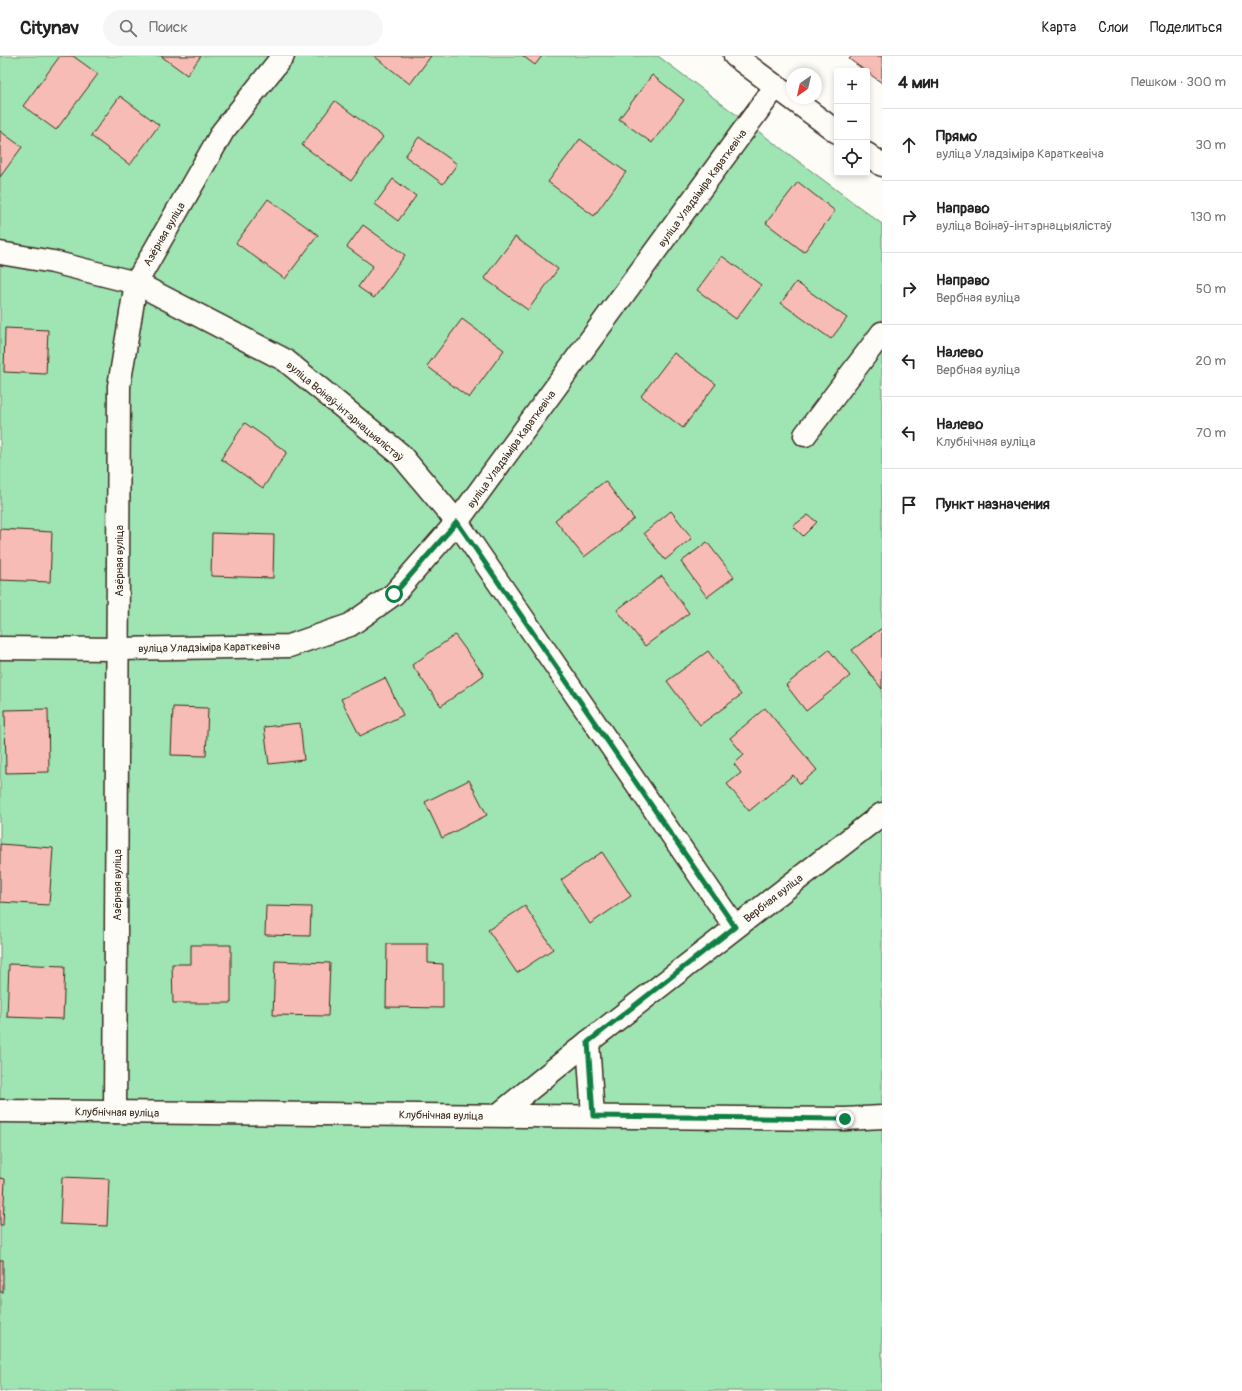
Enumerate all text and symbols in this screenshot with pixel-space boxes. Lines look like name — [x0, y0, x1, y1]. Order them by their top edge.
search box — [103, 10, 383, 46]
text: Citynav — [20, 16, 79, 40]
icon: search — [117, 17, 139, 39]
text: Поиск — [149, 18, 188, 37]
text: Карта — [1042, 19, 1076, 36]
text: Слои — [1098, 19, 1128, 36]
text: Поделиться — [1150, 19, 1222, 36]
north arrow — [786, 68, 822, 104]
map controls — [834, 68, 870, 176]
button: + — [834, 68, 870, 104]
text: 4 мин — [898, 72, 939, 93]
text: Пешком · 300 m — [1131, 74, 1226, 90]
button: − — [834, 104, 870, 140]
street label: вуліца Уладзіміра Караткевіча — [655, 127, 749, 250]
text: Прямо — [936, 127, 977, 146]
icon: ahead — [898, 134, 920, 156]
text: 30 m — [1196, 137, 1226, 153]
button: locate — [834, 140, 870, 176]
text: вуліца Уладзіміра Караткевіча — [936, 146, 1104, 162]
text: Направо — [936, 199, 990, 218]
street label: Азёрная вуліца — [141, 200, 188, 269]
icon: right — [898, 206, 920, 228]
text: 130 m — [1190, 209, 1226, 225]
text: вуліца Воінаў-інтэрнацыялістаў — [936, 218, 1112, 234]
text: Направо — [936, 271, 990, 290]
icon: right — [898, 278, 920, 300]
text: 50 m — [1196, 281, 1226, 297]
text: Вербная вуліца — [936, 290, 1020, 306]
text: Налево — [936, 343, 983, 362]
icon: left — [898, 350, 920, 372]
text: 20 m — [1195, 353, 1226, 369]
street label: вуліца Воінаў-інтэрнацыялістаў — [284, 359, 406, 464]
text: Вербная вуліца — [936, 362, 1020, 378]
street label: вуліца Уладзіміра Караткевіча — [464, 388, 558, 511]
text: Налево — [936, 415, 983, 434]
icon: left — [898, 422, 920, 444]
text: 70 m — [1196, 425, 1226, 441]
text: Клубнічная вуліца — [936, 434, 1035, 450]
icon: arrive — [898, 494, 920, 516]
text: Пункт назначения — [936, 495, 1050, 514]
street label: Азёрная вуліца — [113, 525, 126, 597]
route start — [385, 585, 403, 603]
street label: вуліца Уладзіміра Караткевіча — [138, 640, 280, 655]
street label: Азёрная вуліца — [111, 849, 124, 921]
street label: Вербная вуліца — [741, 871, 805, 925]
street label: Клубнічная вуліца — [75, 1105, 159, 1120]
street label: Клубнічная вуліца — [399, 1108, 483, 1123]
route end — [836, 1110, 854, 1128]

